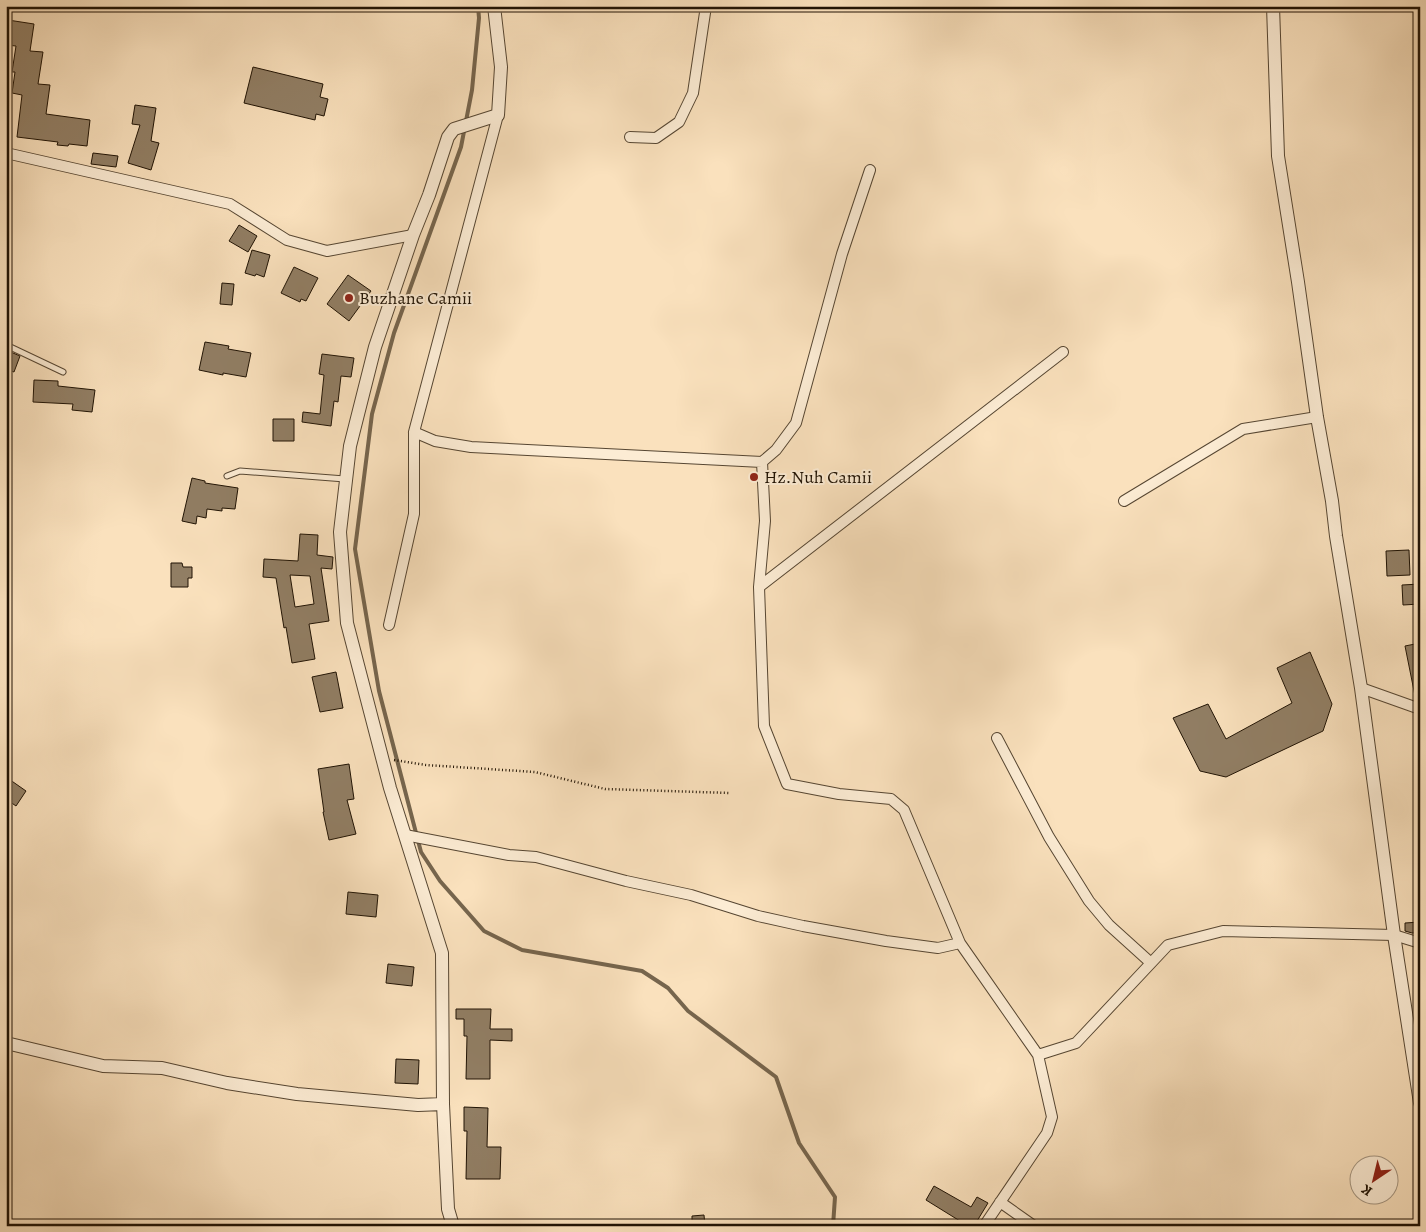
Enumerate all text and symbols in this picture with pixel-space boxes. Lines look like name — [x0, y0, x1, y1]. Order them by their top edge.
place label: Buzhane Camii — [359, 286, 472, 310]
marker: Buzhane Camii — [343, 292, 355, 304]
place label: Hz.Nuh Camii — [764, 465, 872, 489]
marker: Hz.Nuh Camii — [748, 471, 760, 483]
north arrow — [1348, 1154, 1398, 1204]
text: K — [1357, 1179, 1376, 1201]

